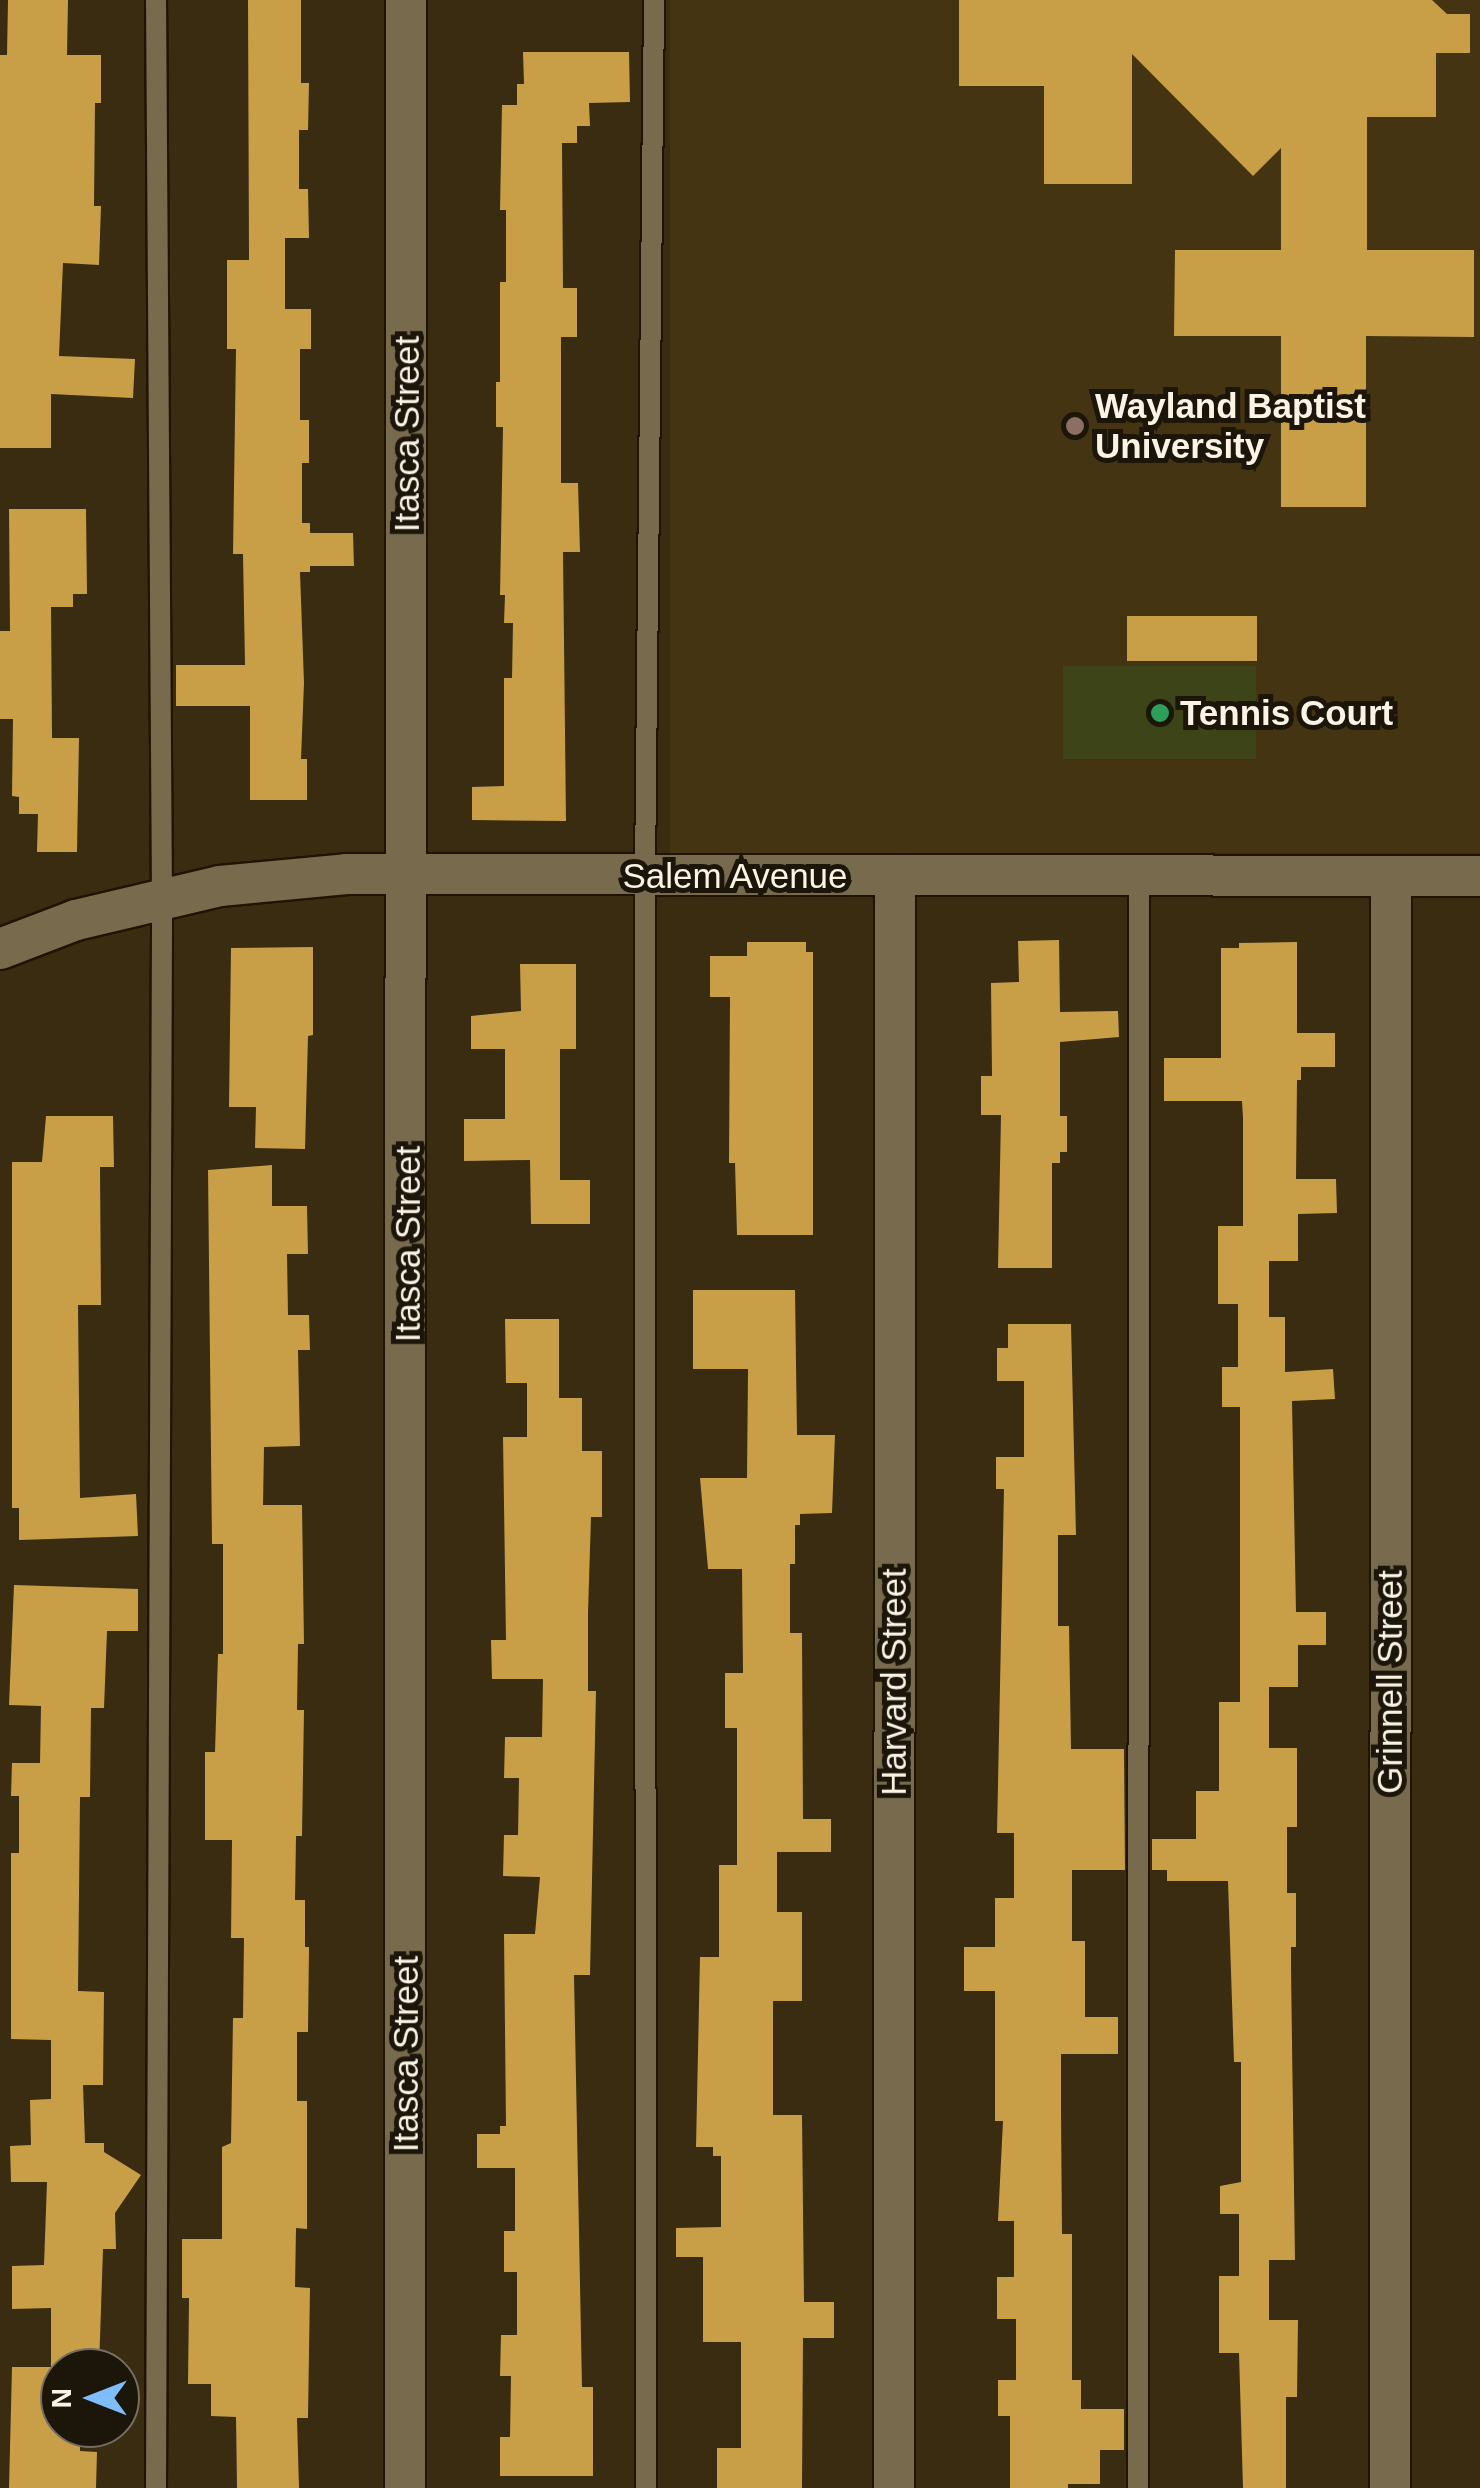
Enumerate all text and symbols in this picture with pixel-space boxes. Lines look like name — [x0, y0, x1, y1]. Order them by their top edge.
street label: Itasca Street — [386, 336, 428, 532]
place label: Wayland Baptist University — [1095, 385, 1366, 467]
marker: Wayland Baptist University — [1064, 415, 1086, 437]
place label: Tennis Court — [1180, 692, 1393, 734]
marker: Tennis Court — [1149, 702, 1171, 724]
street label: Salem Avenue — [621, 855, 849, 897]
street label: Itasca Street — [387, 1146, 429, 1342]
street label: Harvard Street — [873, 1568, 915, 1796]
street label: Grinnell Street — [1369, 1570, 1411, 1794]
street label: Itasca Street — [385, 1956, 427, 2152]
north arrow — [40, 2348, 140, 2448]
text: N — [46, 2388, 77, 2408]

